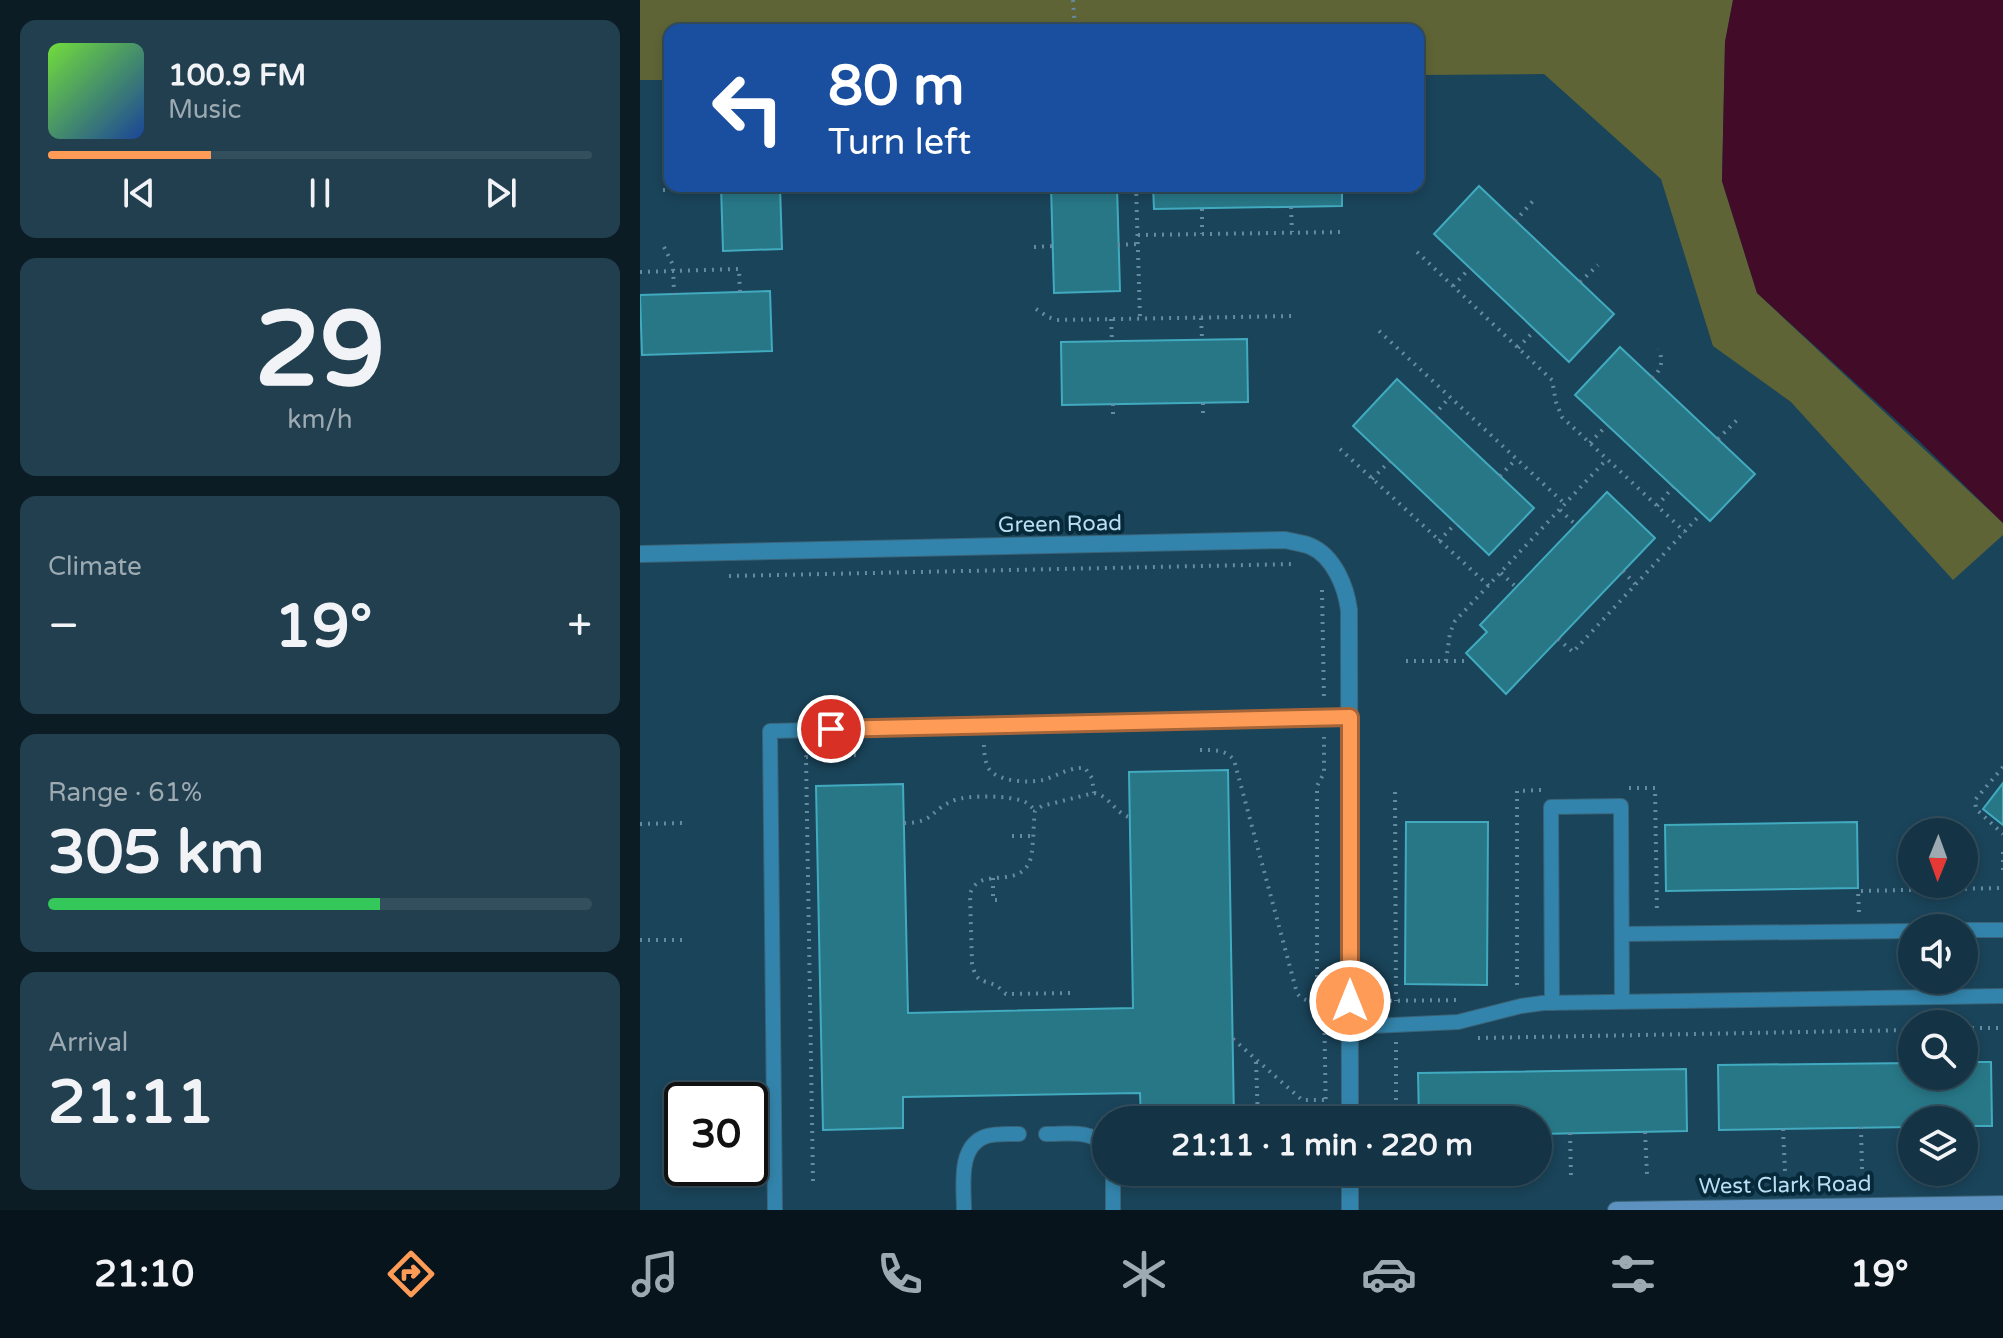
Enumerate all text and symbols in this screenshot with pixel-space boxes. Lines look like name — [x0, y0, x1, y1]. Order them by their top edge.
text: 80 m — [828, 53, 964, 120]
icon: left — [696, 56, 800, 160]
text: 100.9 FM — [168, 57, 306, 94]
text: Music — [168, 94, 241, 125]
text: Turn left — [828, 121, 971, 164]
icon: previous — [117, 171, 161, 215]
icon: pause — [298, 171, 342, 215]
icon: next — [479, 171, 523, 215]
text: 29 — [255, 289, 385, 414]
text: km/h — [287, 404, 353, 435]
street label: Green Road — [998, 510, 1122, 538]
text: Climate — [48, 551, 142, 582]
text: 19° — [274, 591, 372, 663]
text: − — [48, 600, 79, 653]
text: + — [567, 600, 592, 653]
pin — [797, 695, 865, 763]
icon: arrive — [809, 707, 853, 751]
text: Range · 61% — [48, 777, 202, 808]
text: 305 km — [48, 817, 264, 889]
north arrow — [1898, 818, 1978, 898]
map controls — [1898, 818, 1978, 1186]
button: sound — [1898, 914, 1978, 994]
position arrow — [1308, 959, 1392, 1043]
button: search — [1898, 1010, 1978, 1090]
text: Arrival — [48, 1027, 128, 1058]
text: 21:11 — [48, 1067, 214, 1139]
speed limit sign: 30 — [664, 1082, 768, 1186]
button: layers — [1898, 1106, 1978, 1186]
text: 21:11 · 1 min · 220 m — [1171, 1127, 1473, 1164]
street label: West Clark Road — [1698, 1170, 1872, 1200]
icon: directions — [383, 1246, 439, 1302]
icon: music — [627, 1246, 683, 1302]
icon: phone — [872, 1246, 928, 1302]
icon: climate — [1116, 1246, 1172, 1302]
icon: car — [1361, 1246, 1417, 1302]
icon: filters — [1605, 1246, 1661, 1302]
text: 21:10 — [94, 1253, 194, 1296]
text: 19° — [1850, 1253, 1909, 1296]

